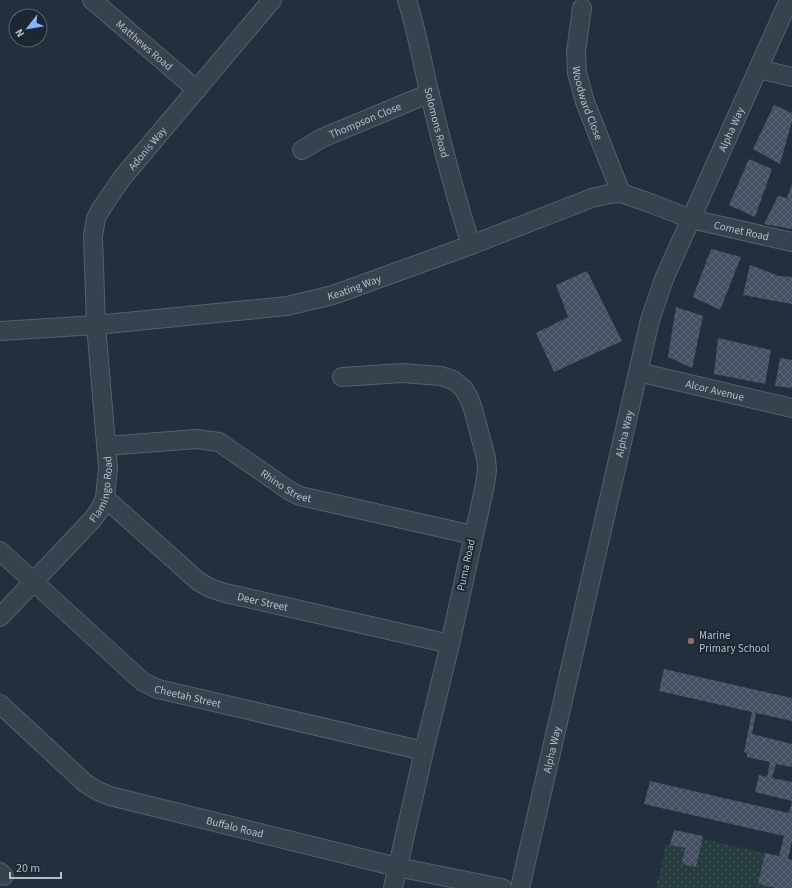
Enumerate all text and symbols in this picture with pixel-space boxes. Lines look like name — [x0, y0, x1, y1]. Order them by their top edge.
north arrow — [8, 8, 48, 48]
street label: Matthews Road — [113, 16, 176, 74]
text: N — [12, 26, 28, 40]
street label: Woodward Close — [569, 66, 607, 143]
street label: Solomons Road — [421, 86, 453, 159]
street label: Thompson Close — [327, 98, 404, 142]
street label: Alpha Way — [714, 104, 748, 154]
street label: Adonis Way — [124, 123, 170, 173]
street label: Comet Road — [712, 217, 771, 244]
street label: Keating Way — [326, 271, 383, 304]
street label: Alcor Avenue — [684, 376, 746, 404]
street label: Alpha Way — [611, 409, 637, 459]
street label: Flamingo Road — [85, 456, 116, 525]
street label: Rhino Street — [258, 465, 313, 506]
street label: Puma Road — [453, 538, 479, 592]
street label: Deer Street — [236, 589, 290, 615]
place label: Marine Primary School — [699, 628, 770, 656]
marker: Marine Primary School — [686, 636, 696, 646]
street label: Cheetah Street — [152, 681, 223, 711]
street label: Alpha Way — [539, 725, 564, 775]
street label: Buffalo Road — [205, 813, 265, 841]
scale bar — [10, 854, 61, 880]
text: 20 m — [16, 860, 40, 877]

